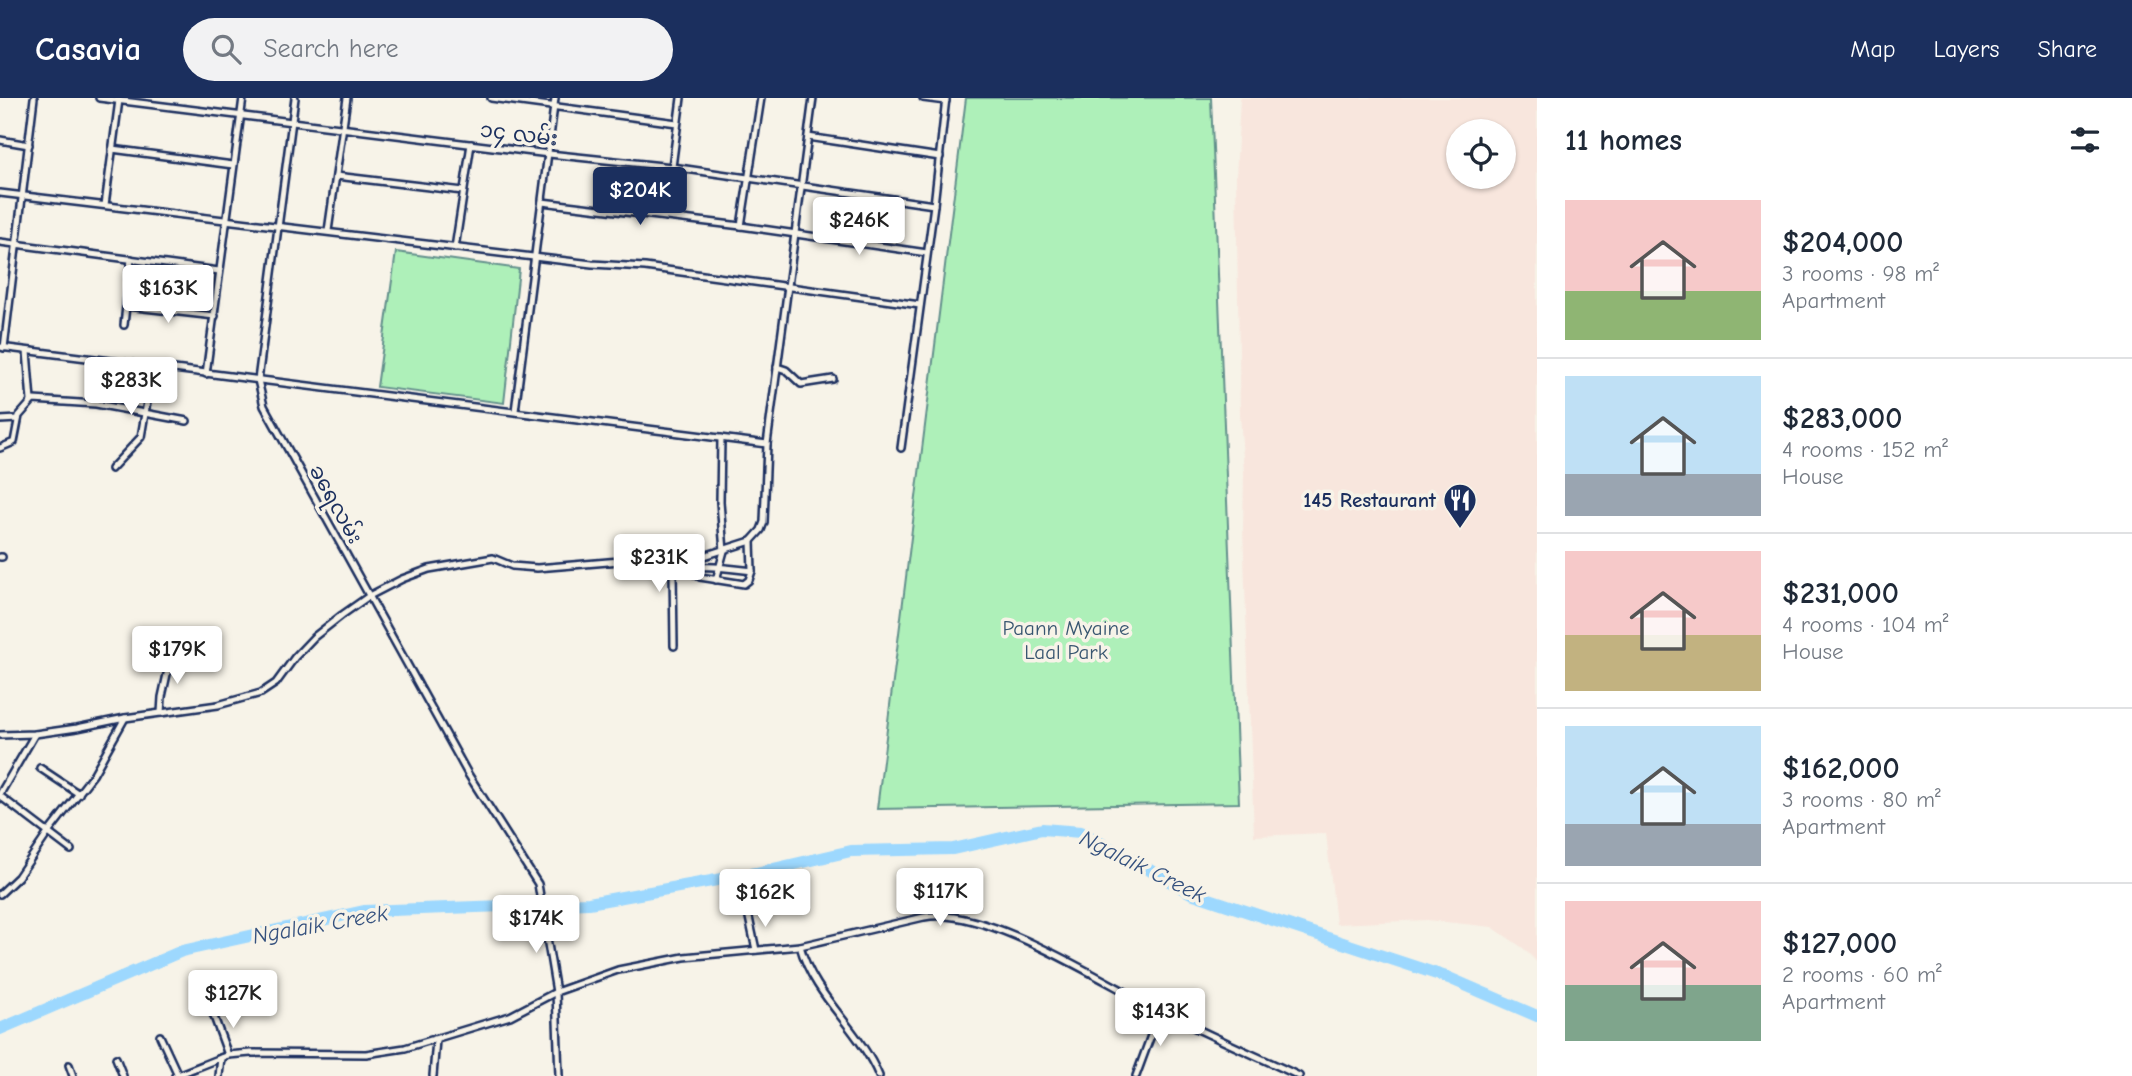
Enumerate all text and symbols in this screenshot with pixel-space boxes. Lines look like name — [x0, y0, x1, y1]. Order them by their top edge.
search box — [183, 18, 673, 81]
text: Casavia — [35, 30, 141, 68]
icon: search — [207, 30, 245, 68]
text: Search here — [263, 34, 399, 64]
text: Map — [1850, 35, 1896, 63]
text: Layers — [1934, 35, 1999, 63]
text: Share — [2037, 35, 2097, 63]
street label: ၁၄ လမ်း — [478, 113, 560, 156]
map controls — [1446, 119, 1516, 189]
button: locate — [1446, 119, 1516, 189]
icon: filters — [2066, 121, 2104, 159]
text: 11 homes — [1565, 123, 1682, 158]
pin: $204K — [591, 167, 689, 227]
text: $204K — [609, 176, 671, 203]
pin: $246K — [810, 198, 908, 257]
text: $246K — [829, 206, 889, 233]
text: $204,000 — [1782, 225, 1903, 260]
icon: home — [1621, 228, 1705, 312]
text: 3 rooms · 98 m² — [1782, 260, 1939, 287]
pin: $163K — [119, 266, 217, 325]
text: $163K — [138, 274, 198, 301]
text: Apartment — [1782, 287, 1885, 314]
pin: $283K — [82, 358, 180, 417]
text: $283K — [100, 366, 162, 393]
text: $283,000 — [1782, 401, 1902, 436]
icon: home — [1621, 404, 1705, 488]
text: 4 rooms · 152 m² — [1782, 436, 1948, 463]
street label: ခရေလမ်း — [300, 458, 371, 550]
text: House — [1782, 463, 1844, 490]
restaurant icon: 145 Restaurant — [1441, 481, 1479, 530]
place label: 145 Restaurant — [1303, 488, 1437, 512]
pin: $231K — [610, 534, 708, 594]
text: $231K — [630, 543, 688, 570]
text: $231,000 — [1782, 576, 1899, 611]
icon: home — [1621, 579, 1705, 663]
text: 4 rooms · 104 m² — [1782, 611, 1949, 638]
park label: Paann Myaine Laal Park — [1002, 616, 1130, 664]
pin: $179K — [128, 626, 226, 686]
text: $179K — [148, 635, 206, 662]
text: House — [1782, 638, 1844, 665]
text: $162,000 — [1782, 751, 1900, 786]
icon: home — [1621, 754, 1705, 838]
text: 3 rooms · 80 m² — [1782, 786, 1941, 813]
text: Apartment — [1782, 813, 1885, 840]
water label: Ngalaik Creek — [1075, 824, 1211, 909]
pin: $117K — [891, 868, 989, 928]
pin: $162K — [716, 870, 814, 929]
text: $117K — [912, 877, 968, 904]
text: $162K — [735, 878, 795, 905]
pin: $174K — [487, 896, 585, 955]
water label: Ngalaik Creek — [250, 899, 391, 950]
text: $174K — [508, 904, 564, 931]
text: $127,000 — [1782, 926, 1897, 961]
icon: home — [1621, 929, 1705, 1013]
text: 2 rooms · 60 m² — [1782, 961, 1942, 988]
pin: $127K — [184, 970, 282, 1030]
text: $127K — [204, 979, 262, 1006]
pin: $143K — [1111, 988, 1209, 1048]
text: Apartment — [1782, 988, 1885, 1015]
text: $143K — [1131, 997, 1189, 1024]

